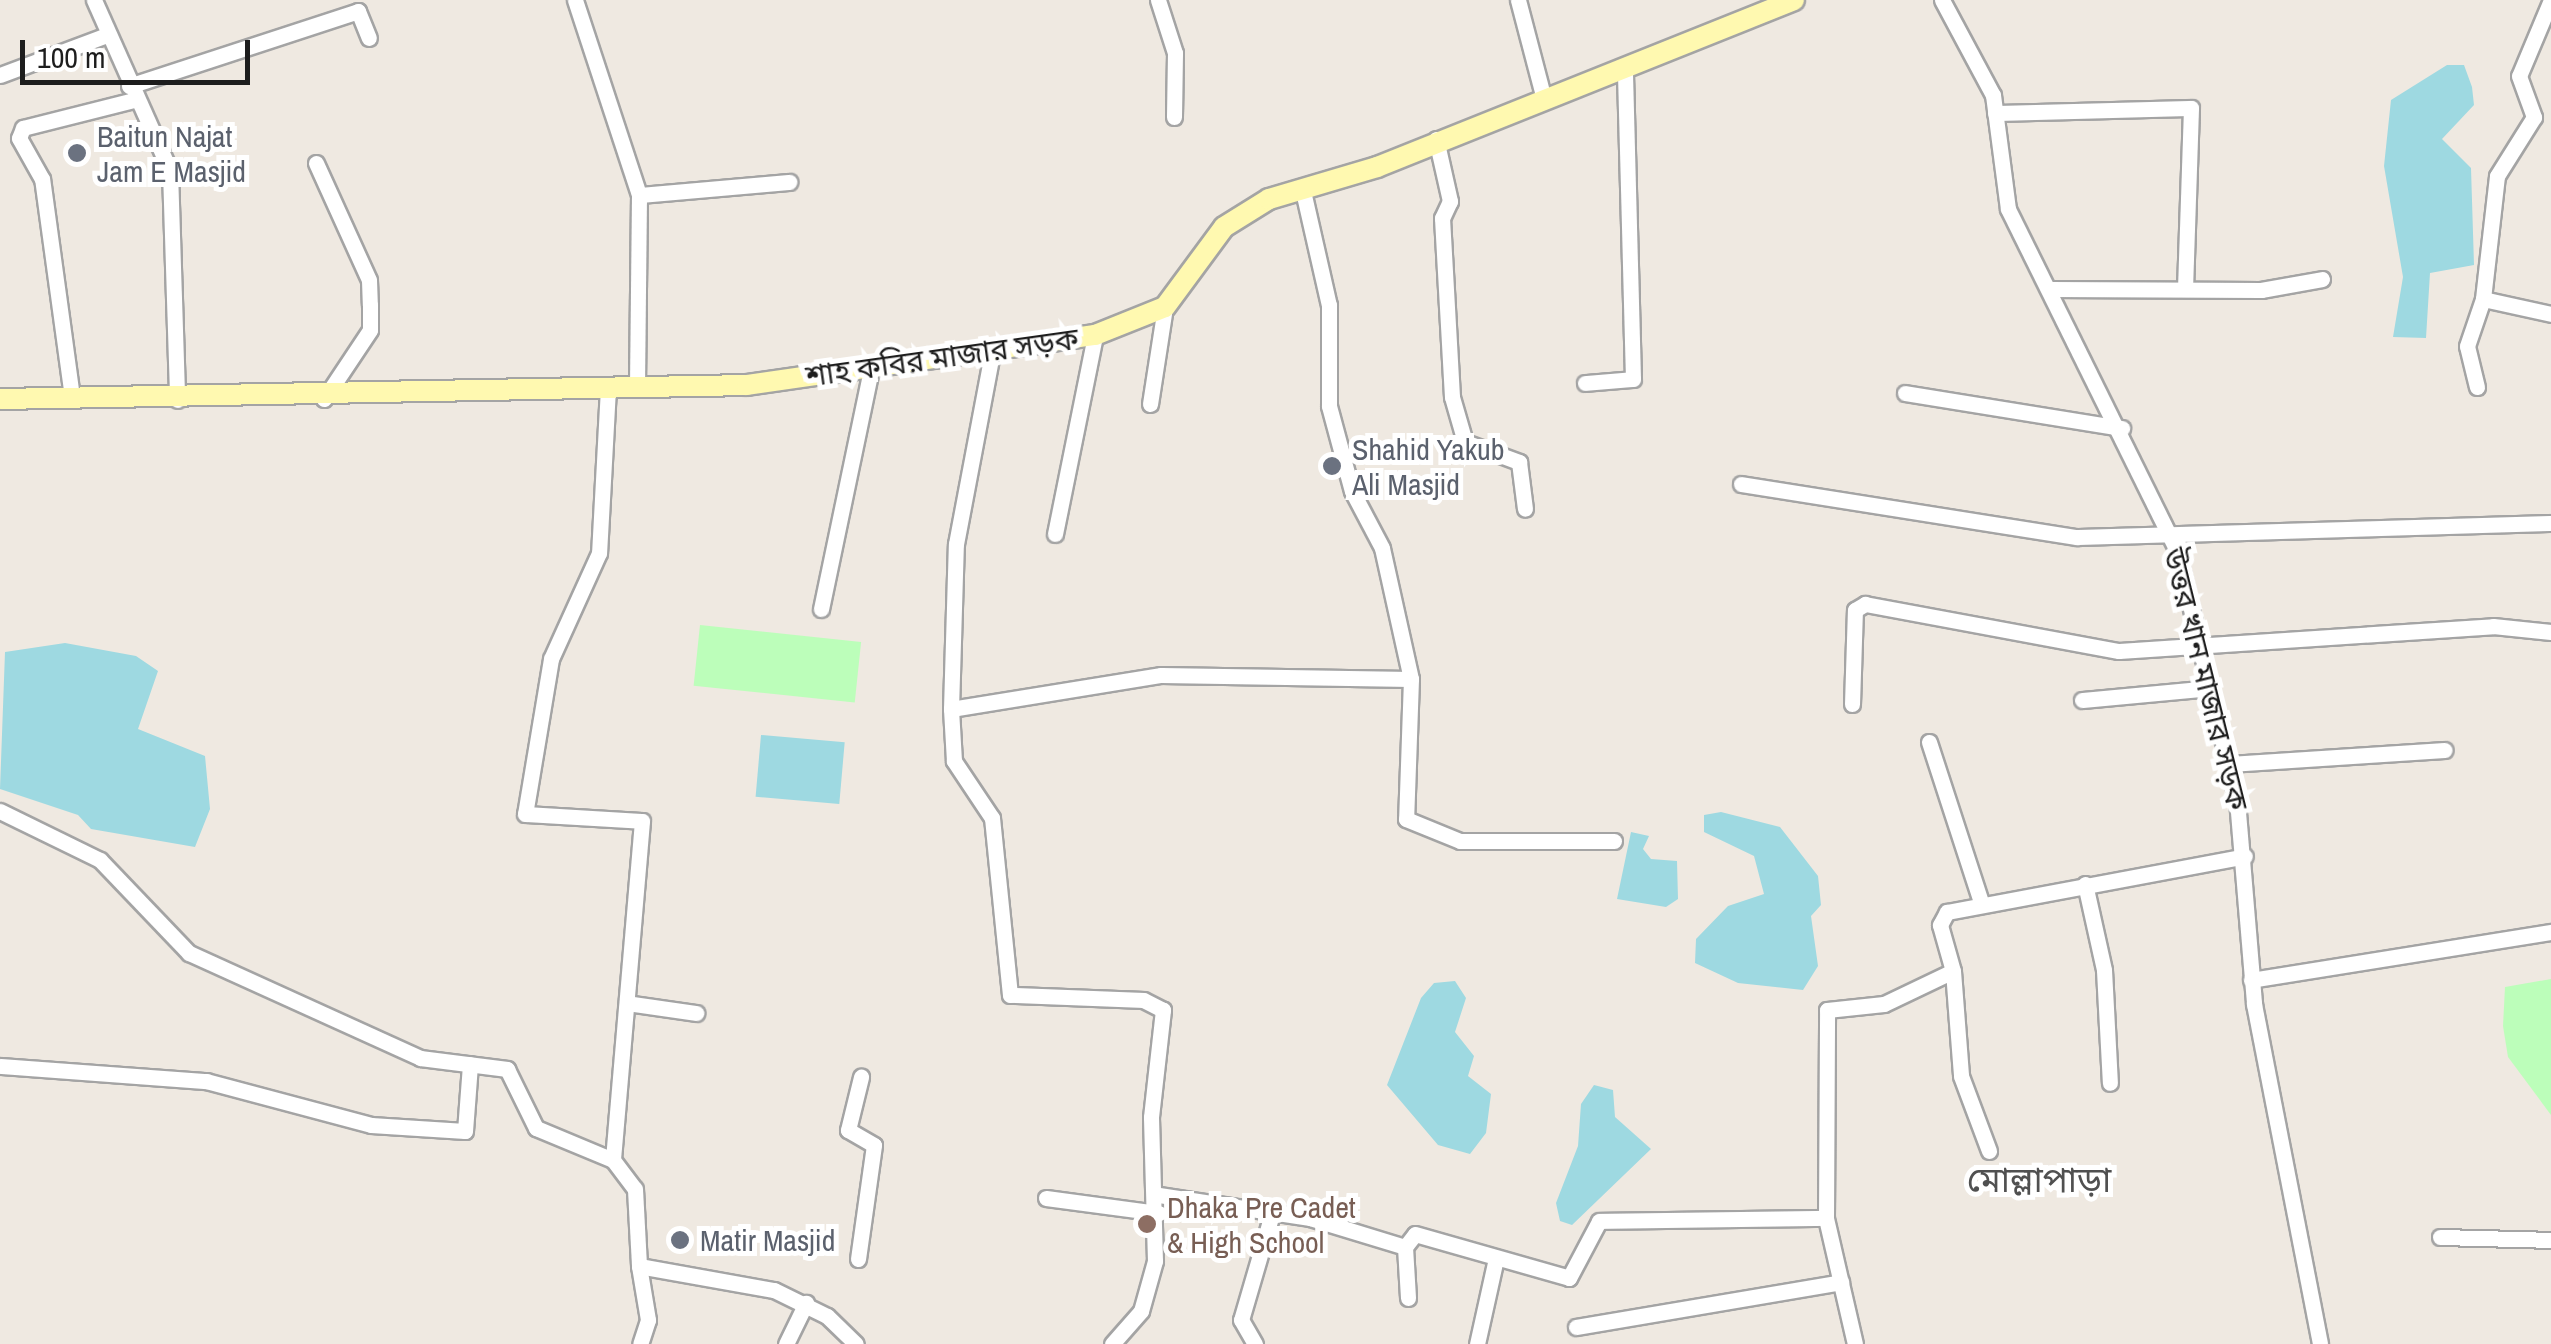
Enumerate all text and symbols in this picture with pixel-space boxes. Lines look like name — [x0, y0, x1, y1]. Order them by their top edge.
scale bar — [25, 20, 255, 82]
text: 100 m — [37, 37, 105, 77]
place label: Baitun Najat Jam E Masjid — [97, 118, 246, 188]
marker: Baitun Najat Jam E Masjid — [66, 142, 88, 164]
street label: শাহ কবির মাজার সড়ক — [803, 320, 1081, 394]
place label: Shahid Yakub Ali Masjid — [1352, 431, 1505, 502]
marker: Shahid Yakub Ali Masjid — [1321, 455, 1343, 477]
street label: উত্তর খান মাজার সড়ক — [2156, 544, 2256, 814]
district label: মোল্লাপাড়া — [1967, 1159, 2111, 1201]
place label: Dhaka Pre Cadet & High School — [1167, 1189, 1356, 1260]
marker: Dhaka Pre Cadet & High School — [1136, 1213, 1158, 1235]
place label: Matir Masjid — [700, 1222, 835, 1258]
marker: Matir Masjid — [669, 1229, 691, 1251]

